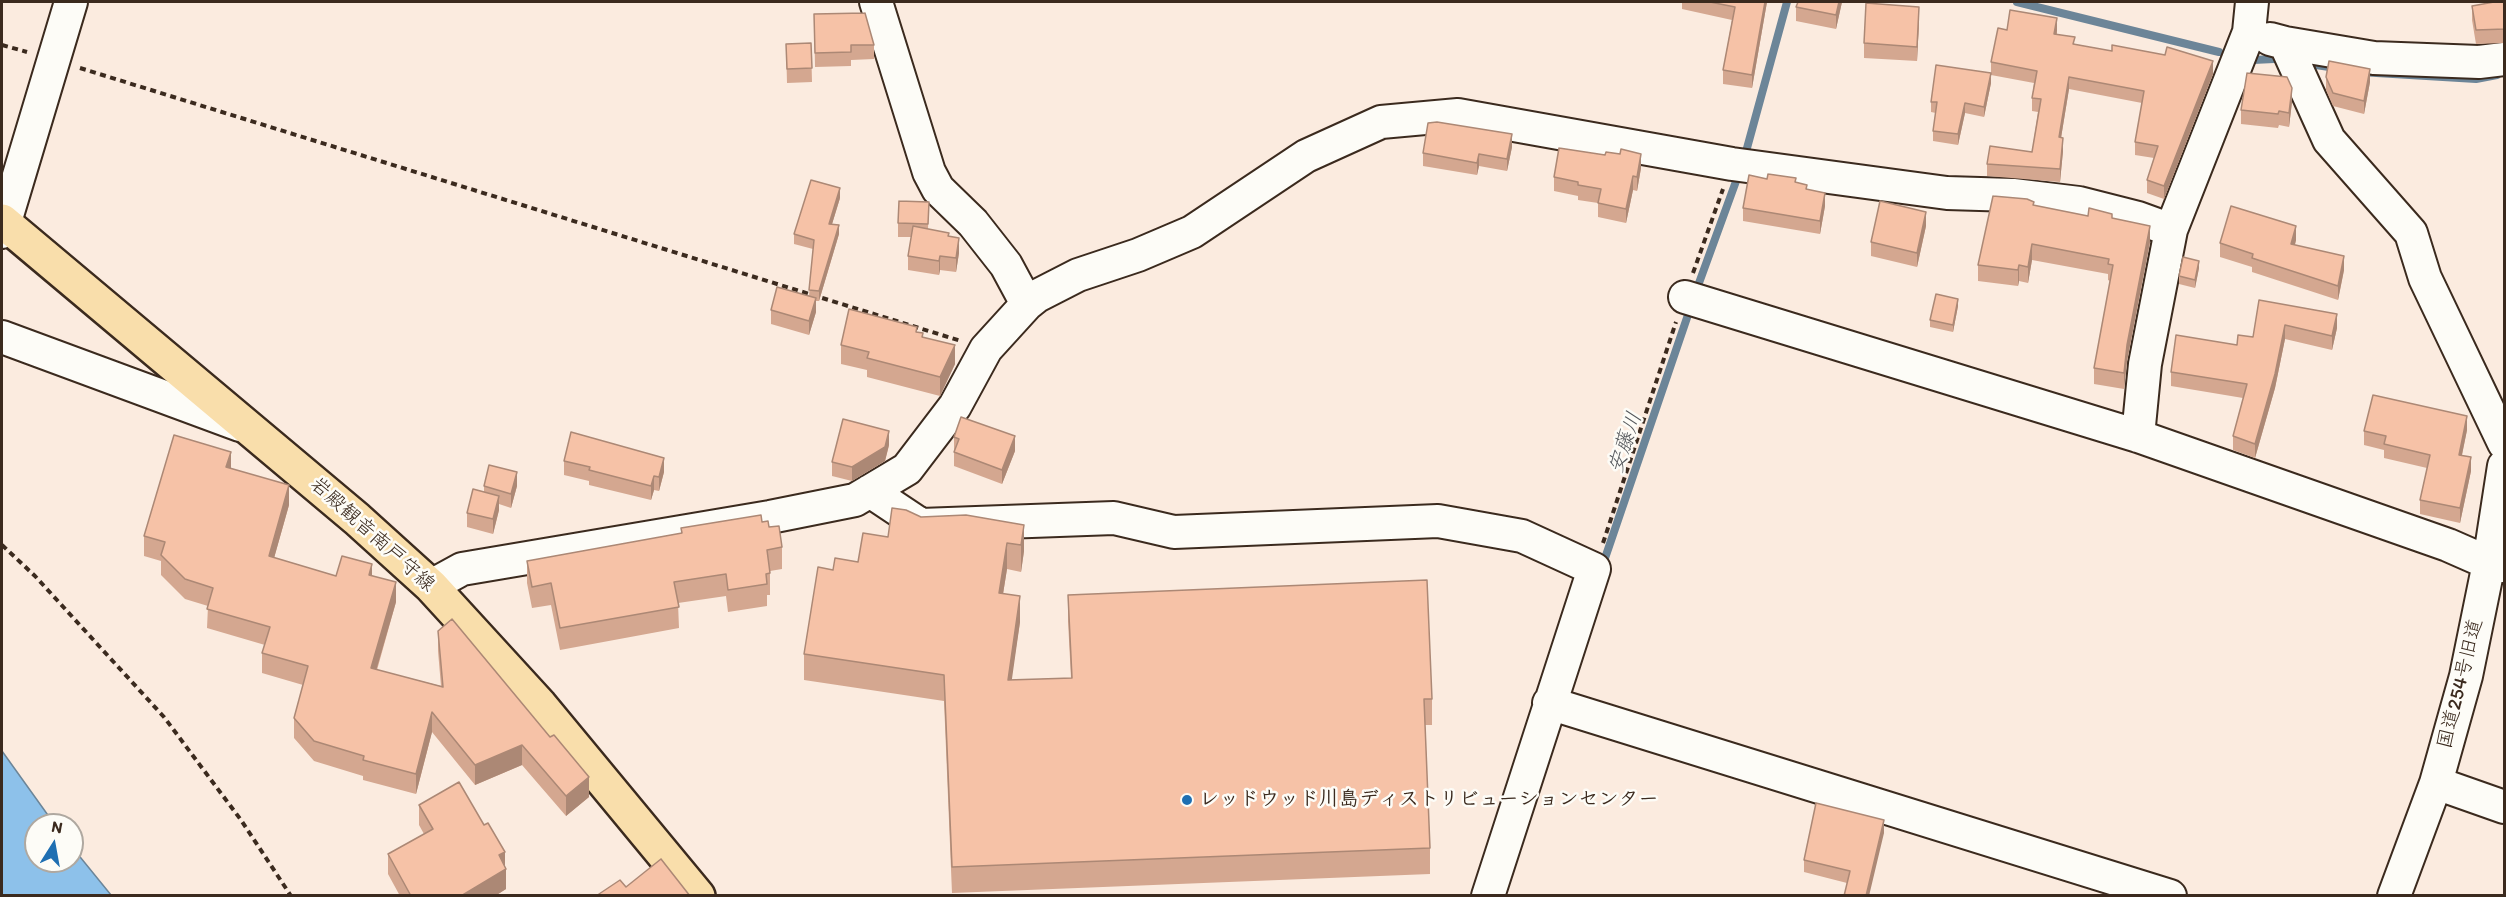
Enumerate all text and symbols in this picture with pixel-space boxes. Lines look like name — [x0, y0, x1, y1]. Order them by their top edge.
water label: 安藤川 — [1604, 409, 1648, 477]
street label: 岩殿観音南戸守線 — [305, 473, 439, 597]
street label: 国道254号旧道 — [2433, 617, 2489, 751]
place label: レッドウッド川島ディストリビューションセンター — [1199, 788, 1659, 812]
marker: レッドウッド川島ディストリビューションセンター — [1180, 793, 1194, 807]
north arrow — [24, 813, 84, 873]
text: N — [50, 816, 64, 837]

